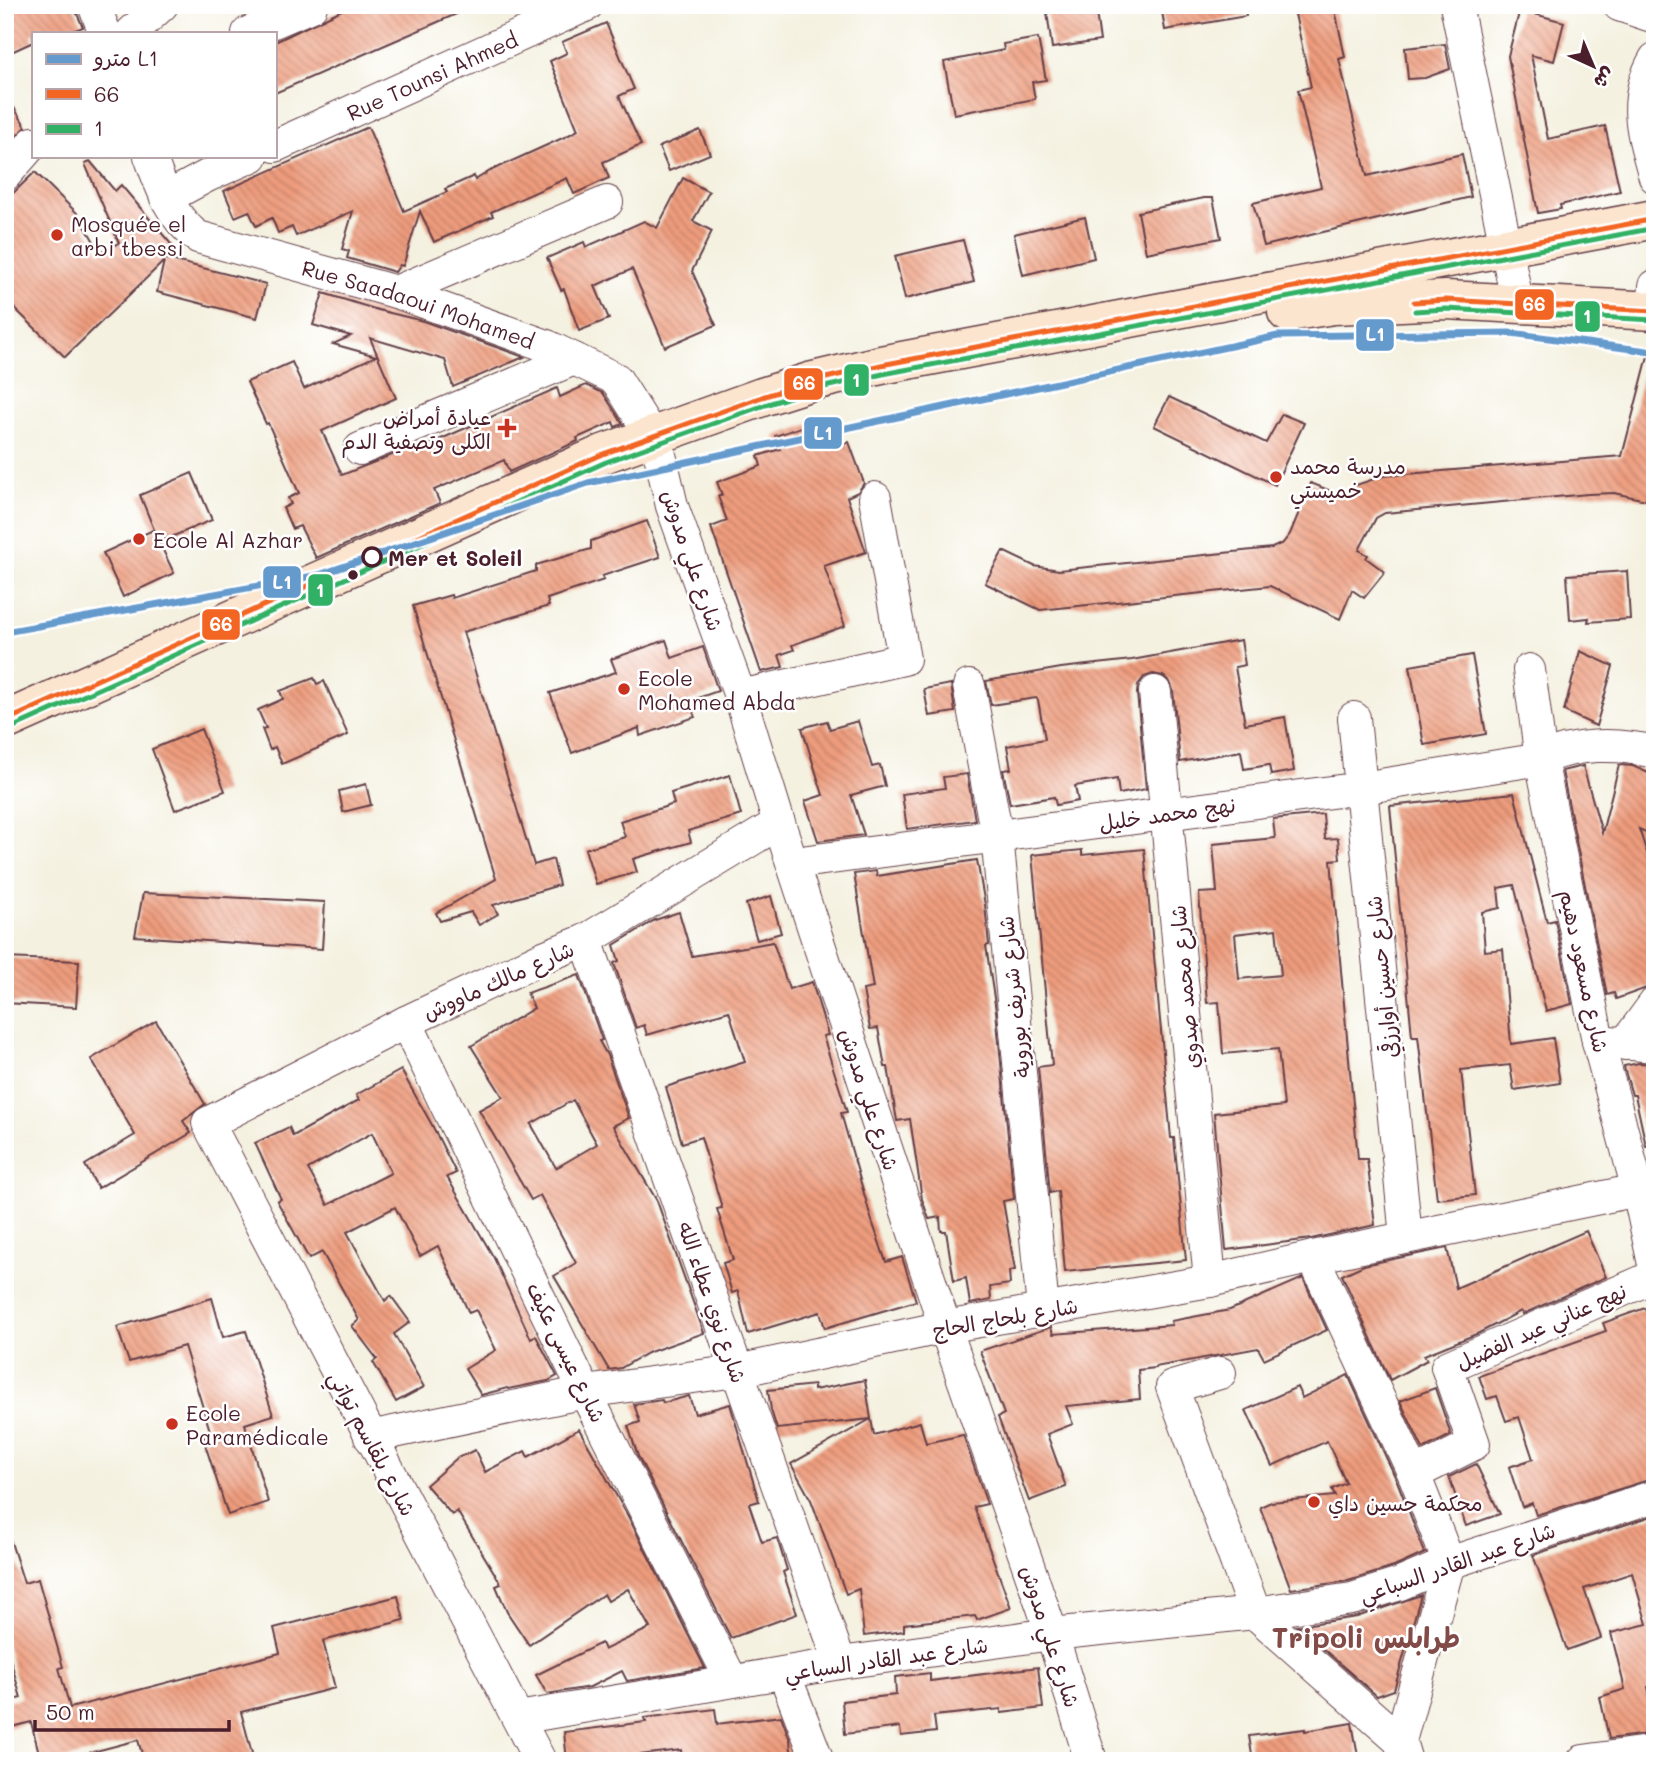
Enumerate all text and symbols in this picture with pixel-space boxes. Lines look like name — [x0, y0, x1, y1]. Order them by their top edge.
street label: Rue Tounsi Ahmed — [342, 25, 522, 126]
legend — [32, 32, 276, 158]
north arrow — [1558, 32, 1628, 102]
text: مترو L1 — [92, 44, 158, 71]
text: ش — [1589, 62, 1621, 95]
text: 66 — [94, 80, 119, 107]
text: 1 — [94, 114, 103, 141]
place label: Mosquée el arbi tbessi — [71, 210, 186, 261]
marker: Mosquée el arbi tbessi — [49, 227, 65, 243]
street label: Rue Saadaoui Mohamed — [299, 253, 539, 354]
line badge: 66 — [1514, 288, 1555, 321]
text: 66 — [1523, 291, 1546, 316]
line badge: 1 — [1574, 300, 1601, 333]
text: 1 — [1583, 303, 1591, 328]
line badge: L1 — [1355, 318, 1395, 352]
text: L1 — [1365, 321, 1385, 346]
line badge: 1 — [843, 363, 870, 397]
line badge: 66 — [783, 367, 824, 401]
text: 1 — [852, 367, 860, 392]
text: 66 — [793, 370, 816, 395]
place label: عيادة أمراض الكلى وتصفية الدم — [341, 403, 491, 458]
line badge: L1 — [803, 416, 843, 450]
marker: عيادة أمراض الكلى وتصفية الدم — [497, 418, 517, 438]
text: L1 — [813, 420, 833, 445]
place label: مدرسة محمد خميستي — [1290, 452, 1406, 510]
marker: مدرسة محمد خميستي — [1268, 469, 1284, 485]
street label: شارع علي مدوش — [650, 486, 730, 636]
place label: Ecole Al Azhar — [153, 526, 303, 553]
marker: Ecole Al Azhar — [131, 531, 147, 547]
place label: Mer et Soleil — [388, 544, 522, 571]
marker: Mer et Soleil — [362, 547, 382, 567]
line badge: L1 — [262, 565, 302, 599]
unlabelled marker — [346, 568, 360, 582]
text: L1 — [272, 569, 292, 594]
line badge: 1 — [307, 573, 334, 607]
text: 1 — [316, 577, 324, 602]
line badge: 66 — [201, 608, 241, 641]
text: 66 — [210, 611, 233, 636]
place label: Ecole Mohamed Abda — [638, 664, 796, 715]
marker: Ecole Mohamed Abda — [616, 681, 632, 697]
street label: نهج محمد خليل — [1097, 790, 1237, 838]
street label: شارع مسعود دهيم — [1551, 887, 1615, 1056]
street label: شارع حسين أوارزقي — [1359, 894, 1406, 1060]
street label: شارع محمد صدوي — [1163, 904, 1208, 1070]
street label: شارع شريف بوروية — [991, 914, 1038, 1079]
street label: شارع مالك ماووش — [418, 935, 579, 1028]
street label: شارع علي مدوش — [828, 1025, 906, 1176]
street label: شارع نوي عطاء الله — [670, 1218, 753, 1387]
street label: نهج عناني عبد الفضيل — [1452, 1276, 1633, 1382]
street label: شارع عيسى عكيف — [519, 1277, 613, 1428]
street label: شارع بلحاج الحاج — [930, 1291, 1080, 1346]
street label: شارع بلقاسم تواتي — [317, 1366, 423, 1523]
place label: Ecole Paramédicale — [186, 1399, 329, 1450]
marker: Ecole Paramédicale — [164, 1416, 180, 1432]
place label: محكمة حسين داي — [1328, 1489, 1483, 1519]
marker: محكمة حسين داي — [1306, 1494, 1322, 1510]
street label: شارع عبد القادر السباعي — [1355, 1516, 1561, 1615]
street label: شارع علي مدوش — [1009, 1562, 1087, 1713]
district label: Tripoli طرابلس — [1272, 1619, 1460, 1656]
street label: شارع عبد القادر السباعي — [782, 1630, 991, 1693]
scale bar — [35, 1689, 229, 1733]
text: 50 m — [46, 1698, 95, 1725]

